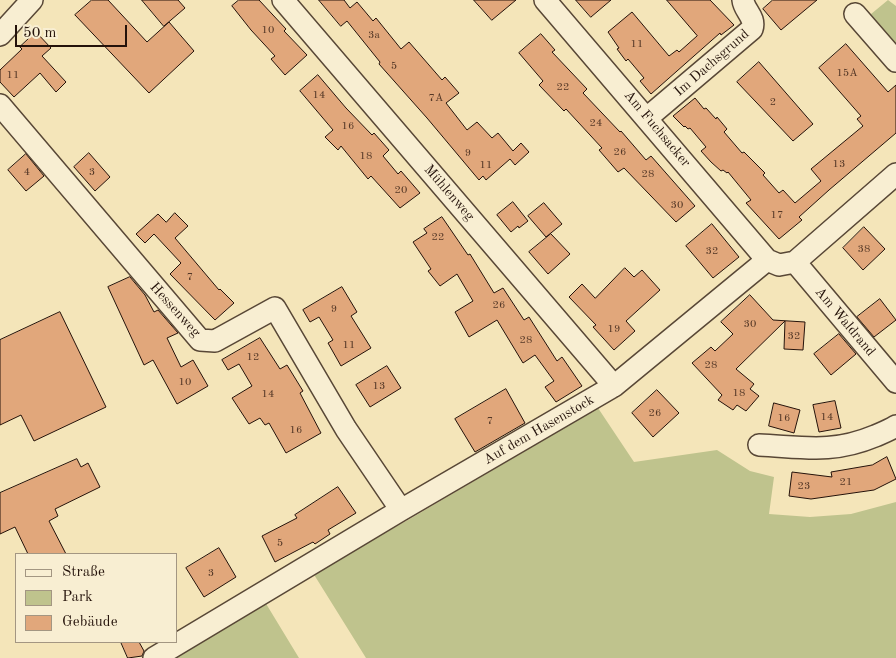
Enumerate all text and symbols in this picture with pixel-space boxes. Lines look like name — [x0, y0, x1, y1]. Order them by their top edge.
scale bar — [18, 15, 130, 47]
house number: 10 — [262, 23, 274, 37]
text: 50 m — [23, 26, 57, 41]
street label: Im Dachsgrund — [671, 26, 753, 100]
house number: 3a — [368, 28, 380, 42]
house number: 11 — [631, 37, 643, 51]
house number: 5 — [391, 59, 397, 73]
house number: 15A — [836, 66, 858, 80]
house number: 11 — [7, 68, 19, 82]
house number: 22 — [557, 80, 569, 94]
street label: Am Fuchsacker — [620, 87, 694, 171]
house number: 14 — [313, 88, 325, 102]
house number: 7A — [429, 91, 443, 105]
house number: 2 — [770, 95, 776, 109]
house number: 24 — [590, 116, 602, 130]
house number: 16 — [342, 119, 354, 133]
house number: 26 — [614, 145, 626, 159]
house number: 9 — [465, 146, 471, 160]
house number: 18 — [360, 149, 372, 163]
house number: 13 — [833, 157, 845, 171]
house number: 11 — [480, 158, 492, 172]
street label: Mühlenweg — [420, 162, 478, 224]
house number: 4 — [24, 165, 30, 179]
house number: 3 — [89, 165, 95, 179]
house number: 28 — [642, 167, 654, 181]
house number: 20 — [395, 183, 407, 197]
house number: 30 — [671, 198, 683, 212]
house number: 17 — [771, 208, 783, 222]
house number: 22 — [432, 230, 444, 244]
house number: 38 — [858, 242, 870, 256]
house number: 32 — [706, 244, 718, 258]
house number: 7 — [187, 270, 193, 284]
street label: Hessenweg — [146, 279, 204, 341]
street label: Am Waldrand — [811, 284, 879, 360]
house number: 26 — [493, 298, 505, 312]
house number: 9 — [331, 302, 337, 316]
house number: 30 — [744, 317, 756, 331]
house number: 19 — [608, 322, 620, 336]
house number: 32 — [788, 329, 800, 343]
house number: 28 — [520, 333, 532, 347]
house number: 11 — [343, 338, 355, 352]
house number: 12 — [247, 350, 259, 364]
house number: 28 — [705, 358, 717, 372]
house number: 10 — [179, 375, 191, 389]
house number: 13 — [373, 379, 385, 393]
house number: 18 — [733, 386, 745, 400]
house number: 14 — [262, 387, 274, 401]
street label: Auf dem Hasenstock — [481, 392, 597, 468]
house number: 26 — [649, 406, 661, 420]
house number: 14 — [821, 410, 833, 424]
house number: 16 — [778, 411, 790, 425]
house number: 7 — [487, 414, 493, 428]
house number: 16 — [290, 423, 302, 437]
house number: 21 — [840, 475, 852, 489]
house number: 23 — [798, 479, 810, 493]
house number: 5 — [277, 536, 283, 550]
legend — [15, 553, 178, 643]
text: Straße — [62, 565, 105, 580]
house number: 3 — [208, 566, 214, 580]
text: Park — [62, 590, 93, 605]
text: Gebäude — [62, 615, 118, 630]

